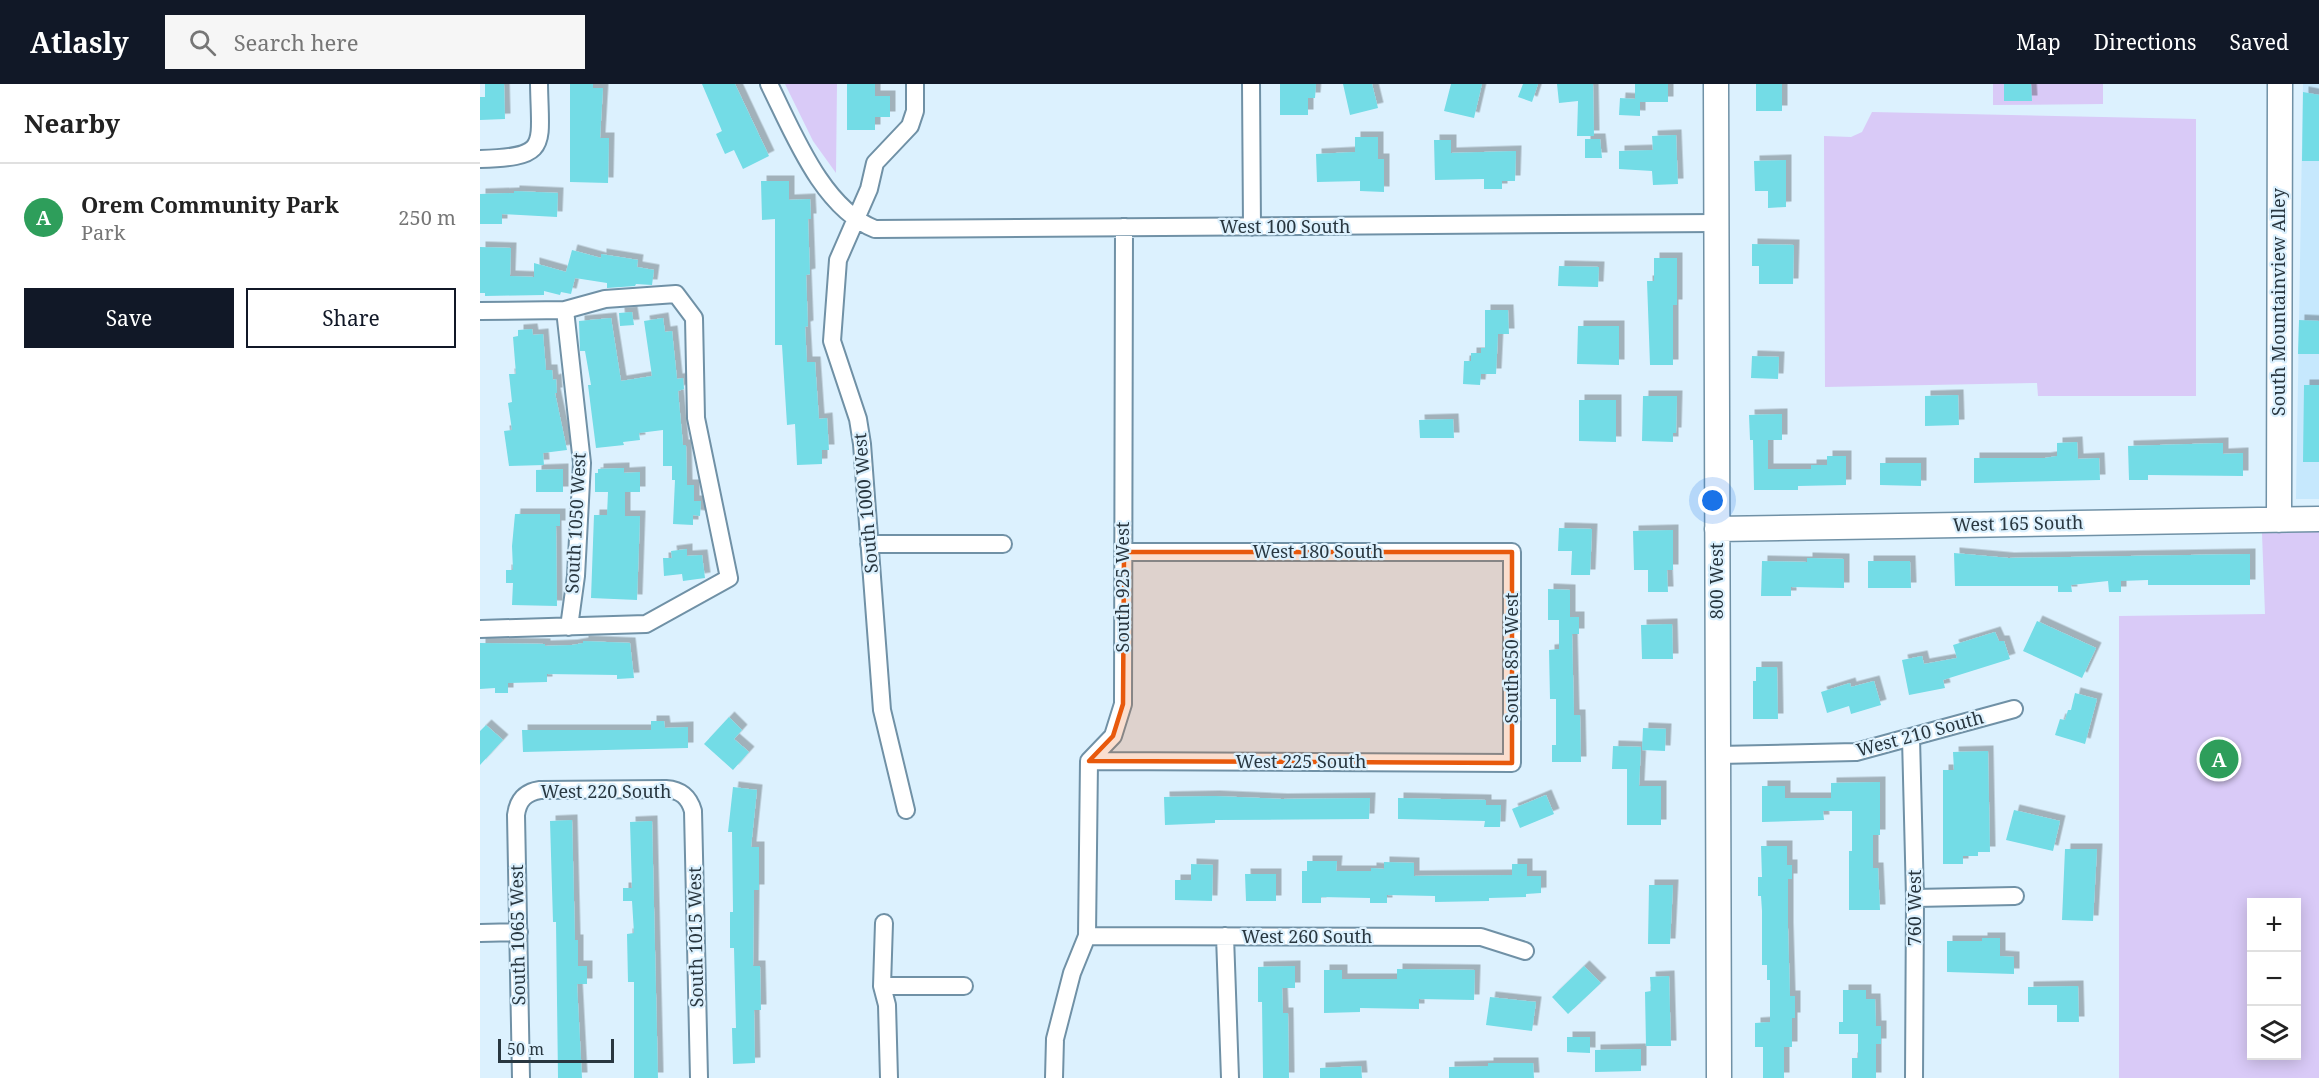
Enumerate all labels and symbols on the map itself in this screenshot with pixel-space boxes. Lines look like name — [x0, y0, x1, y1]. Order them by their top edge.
street label: South Mountainview Alley — [2266, 187, 2290, 416]
street label: West 100 South — [1220, 214, 1350, 238]
street label: South 1000 West — [847, 432, 883, 574]
street label: South 1050 West — [559, 452, 591, 594]
your location — [1698, 486, 1727, 515]
street label: West 165 South — [1952, 510, 2084, 536]
street label: South 925 West — [1110, 522, 1134, 652]
street label: West 180 South — [1253, 539, 1383, 563]
street label: 800 West — [1704, 543, 1728, 619]
street label: South 850 West — [1499, 593, 1523, 723]
street label: West 210 South — [1853, 705, 1986, 762]
pin: A — [2200, 736, 2238, 782]
street label: West 225 South — [1236, 749, 1366, 773]
street label: West 220 South — [541, 779, 671, 803]
street label: South 1065 West — [504, 864, 530, 1006]
street label: South 1015 West — [682, 866, 708, 1008]
street label: 760 West — [1902, 870, 1926, 946]
street label: West 260 South — [1242, 924, 1372, 948]
scale bar — [498, 1036, 614, 1064]

